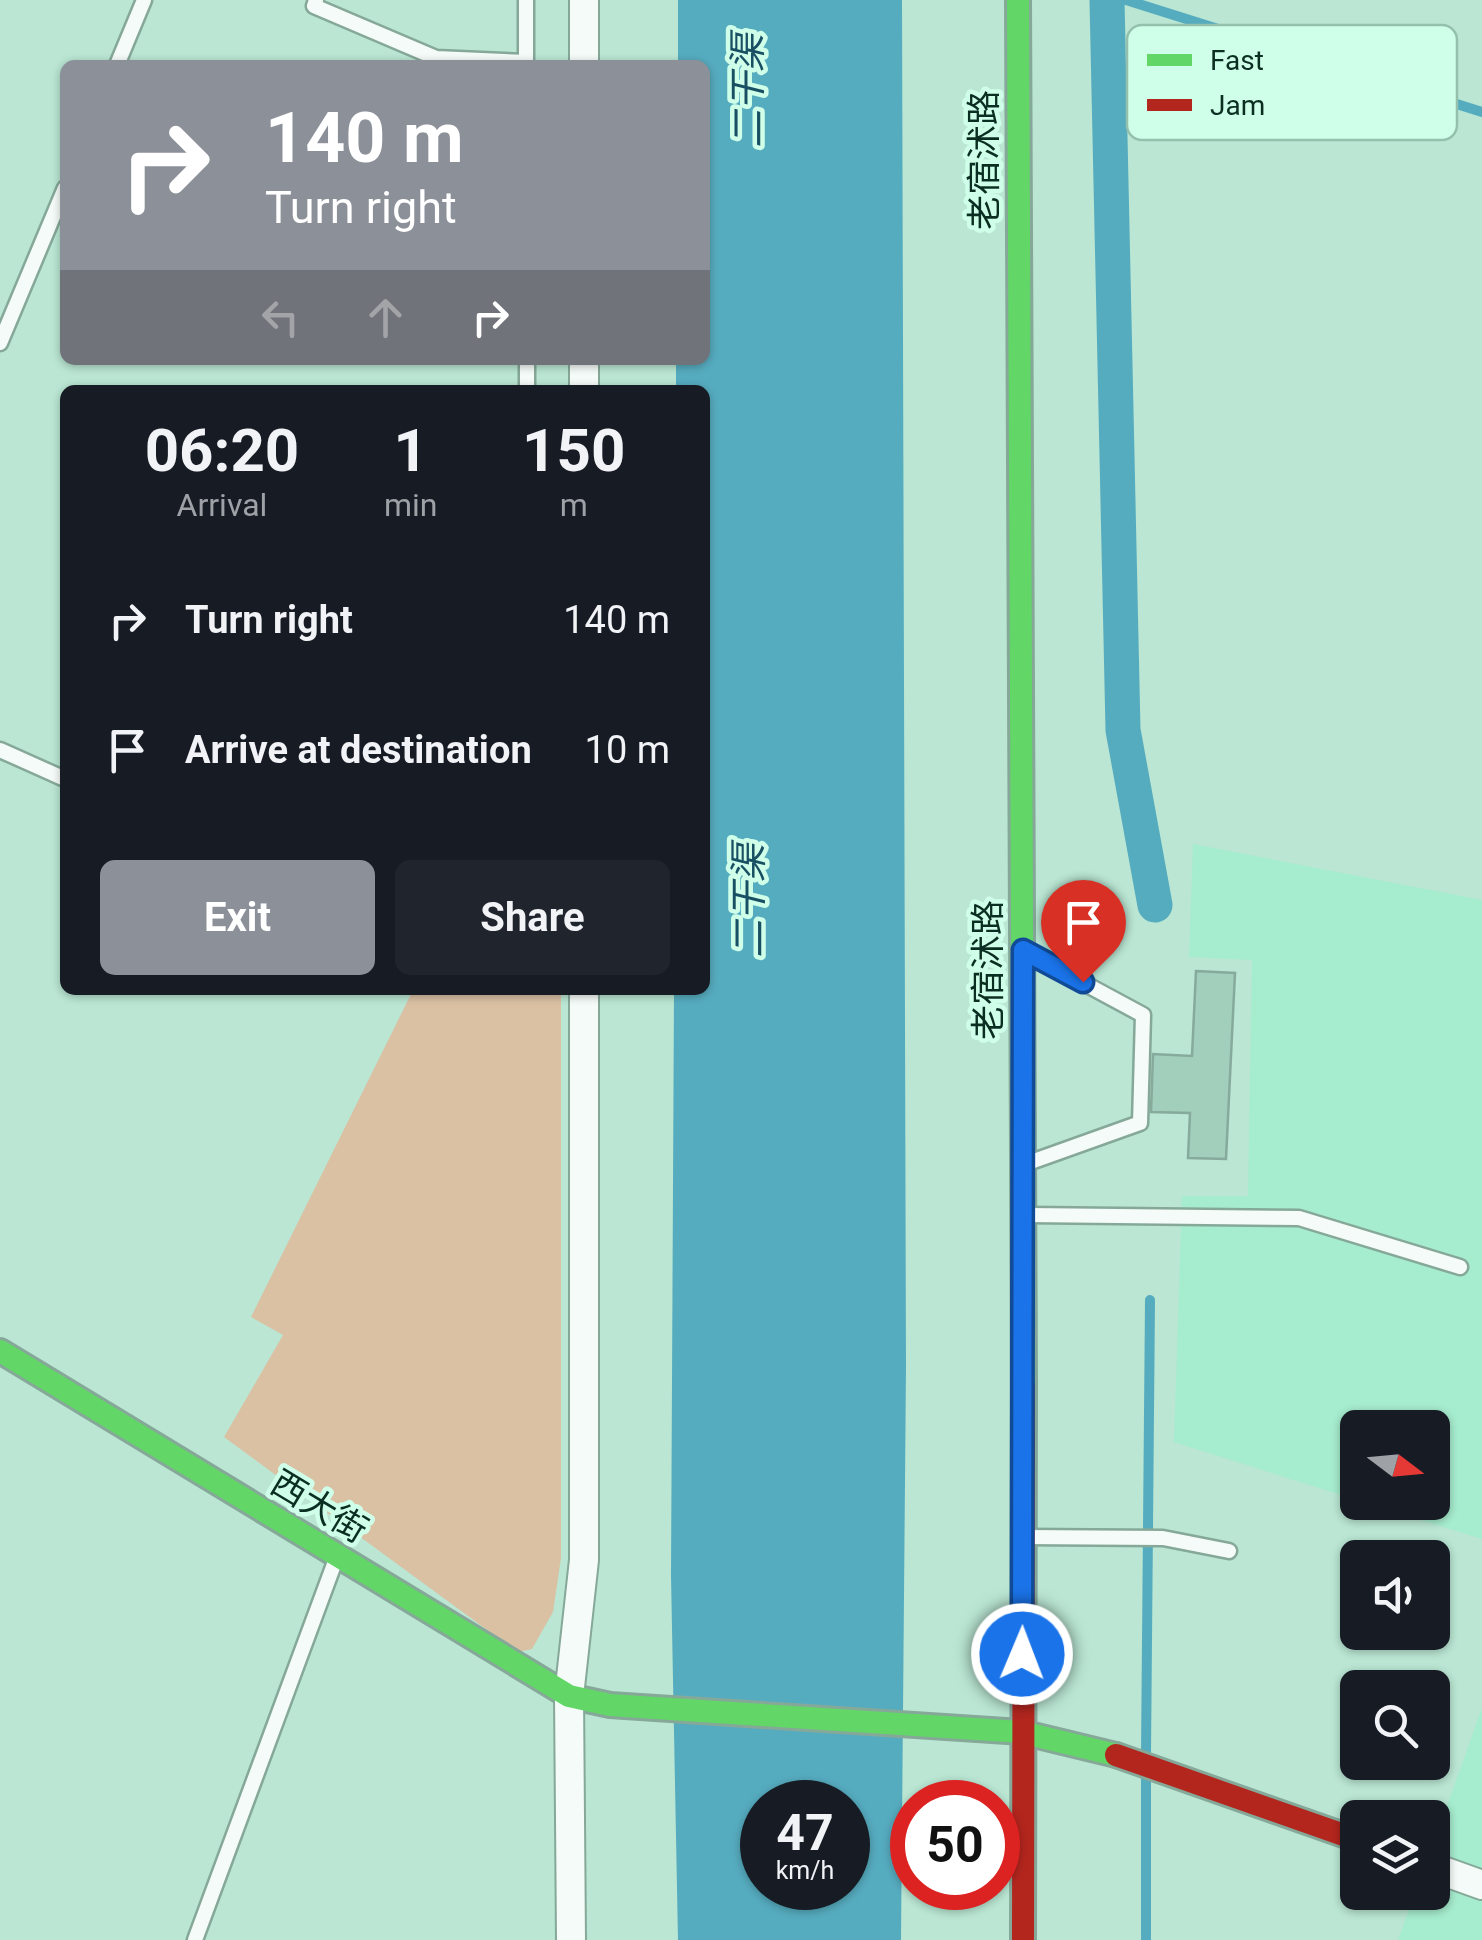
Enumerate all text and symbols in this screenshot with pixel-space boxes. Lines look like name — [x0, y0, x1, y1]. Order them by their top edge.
legend — [1127, 25, 1457, 140]
water label: 二干渠 — [726, 29, 770, 148]
text: Fast — [1210, 44, 1264, 77]
text: Jam — [1210, 89, 1265, 122]
street label: 老宿沭路 — [964, 90, 1005, 230]
text: 140 m — [265, 97, 464, 179]
icon: right — [100, 100, 230, 230]
text: Turn right — [265, 181, 457, 234]
icon: left — [253, 290, 308, 345]
icon: ahead — [358, 290, 413, 345]
icon: right — [463, 290, 518, 345]
text: 06:20 — [145, 415, 299, 486]
text: 1 — [393, 415, 428, 486]
text: 150 — [522, 415, 625, 486]
text: Arrival — [177, 486, 267, 524]
text: min — [384, 486, 437, 524]
text: m — [560, 486, 588, 524]
icon: right — [100, 593, 155, 648]
text: Turn right — [185, 598, 353, 642]
text: 140 m — [563, 598, 670, 642]
icon: arrive — [100, 723, 155, 778]
text: Arrive at destination — [185, 728, 532, 772]
text: 10 m — [585, 728, 670, 772]
water label: 二干渠 — [727, 839, 771, 958]
button: Exit — [100, 860, 375, 975]
button: Share — [395, 860, 670, 975]
pin — [1041, 880, 1126, 983]
icon: arrive — [1056, 895, 1111, 950]
street label: 老宿沭路 — [968, 900, 1009, 1040]
north arrow — [1340, 1410, 1450, 1520]
map controls — [1340, 1410, 1450, 1910]
street label: 西大街 — [263, 1462, 375, 1552]
button: sound — [1340, 1540, 1450, 1650]
position arrow — [970, 1602, 1074, 1706]
button: search — [1340, 1670, 1450, 1780]
speed limit sign: 50 — [890, 1780, 1020, 1910]
button: layers — [1340, 1800, 1450, 1910]
text: 47 — [776, 1804, 834, 1862]
text: km/h — [776, 1856, 834, 1885]

